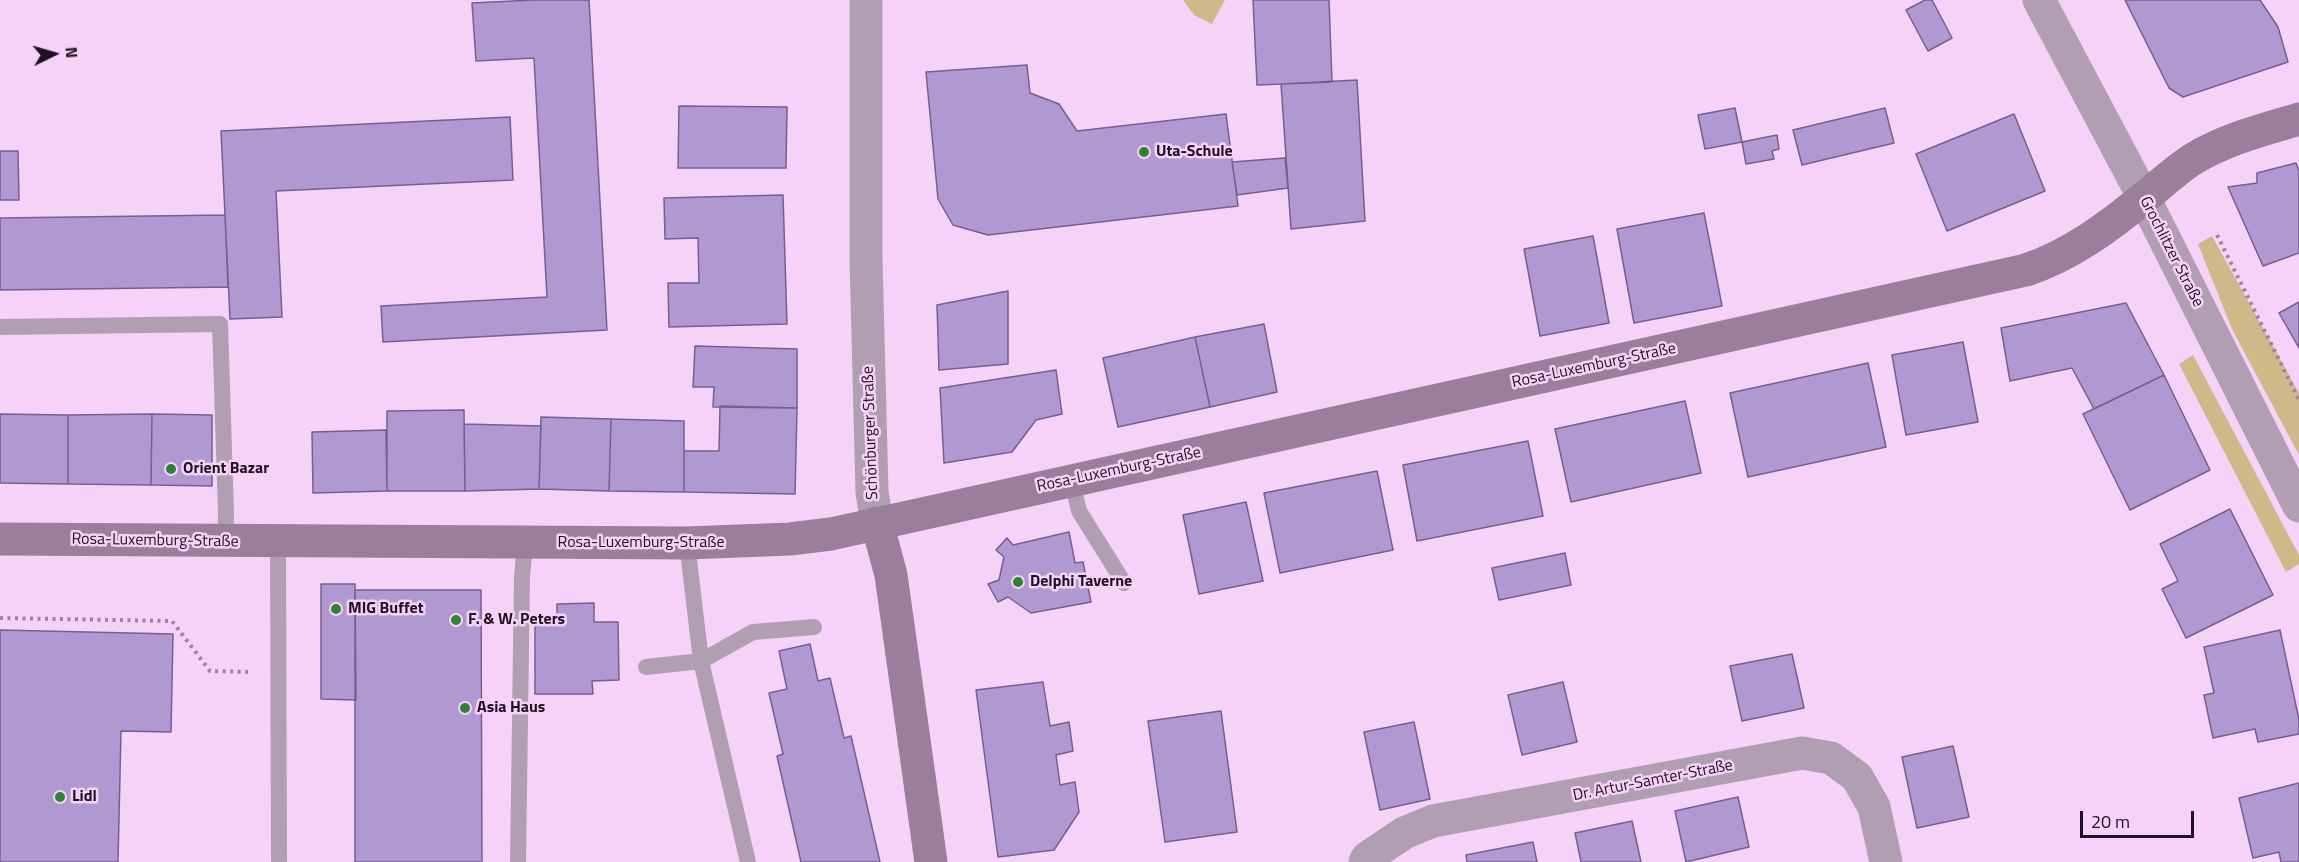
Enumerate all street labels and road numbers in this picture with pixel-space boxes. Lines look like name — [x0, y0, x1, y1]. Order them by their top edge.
street label: Grochlitzer Straße — [2135, 194, 2207, 310]
street label: Rosa-Luxemburg-Straße — [1510, 339, 1678, 393]
street label: Schönburger Straße — [859, 366, 883, 500]
street label: Rosa-Luxemburg-Straße — [1035, 443, 1203, 497]
street label: Rosa-Luxemburg-Straße — [71, 530, 239, 552]
street label: Rosa-Luxemburg-Straße — [557, 533, 725, 553]
street label: Dr. Artur-Samter-Straße — [1571, 756, 1735, 806]

